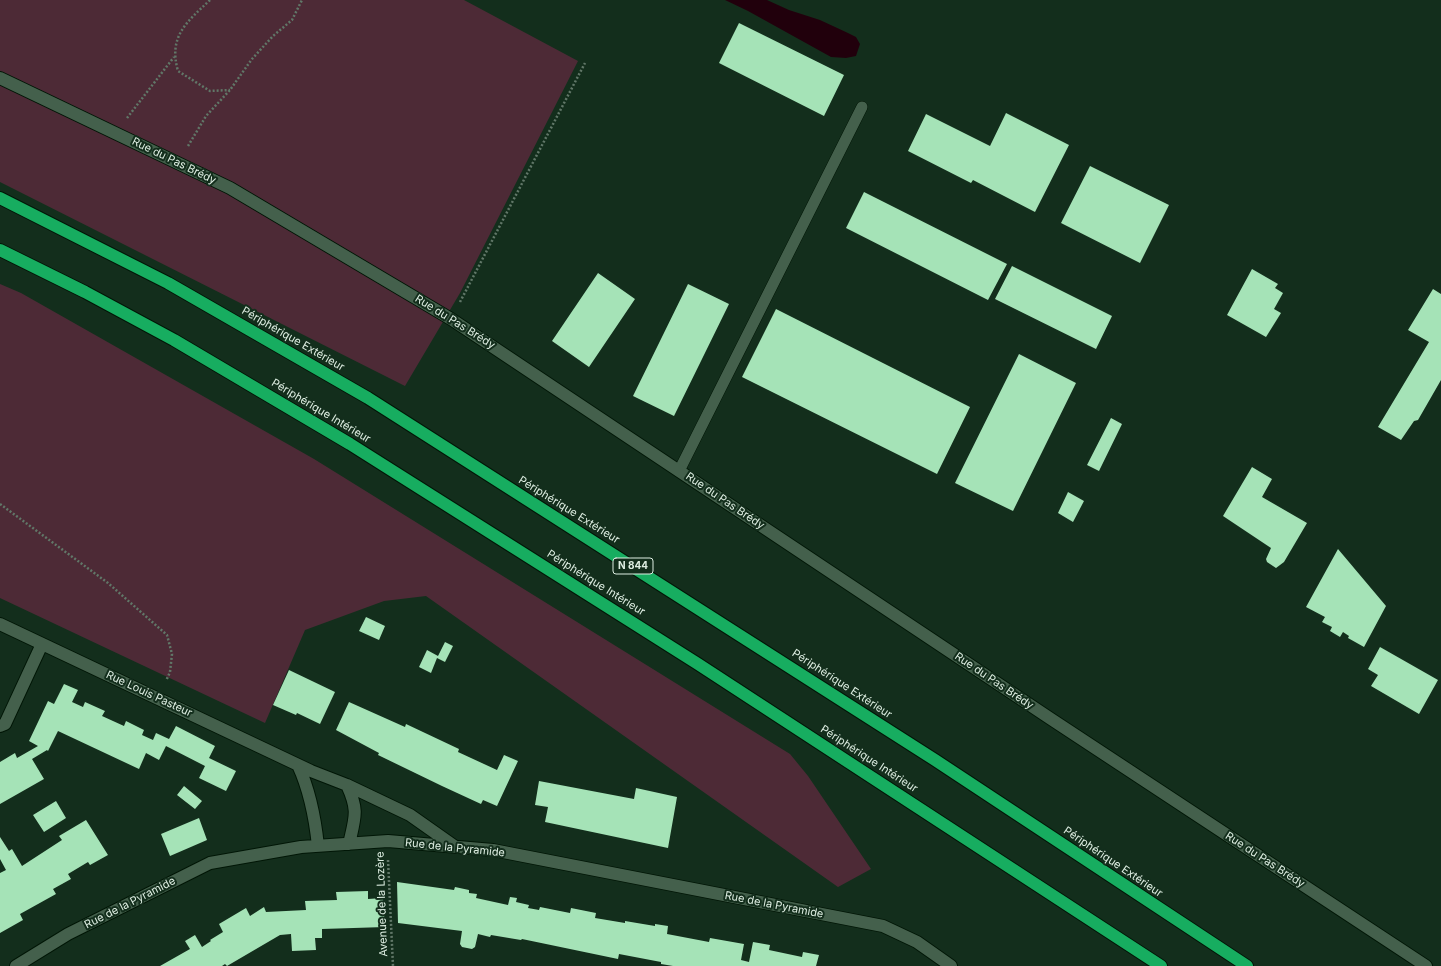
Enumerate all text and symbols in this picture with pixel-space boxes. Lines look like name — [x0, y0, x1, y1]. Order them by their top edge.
street label: Rue du Pas Brédy — [130, 135, 218, 187]
street label: Rue du Pas Brédy — [412, 292, 498, 352]
street label: Périphérique Extérieur — [239, 304, 347, 374]
street label: Périphérique Intérieur — [269, 376, 373, 446]
street label: Rue du Pas Brédy — [683, 470, 767, 532]
street label: Périphérique Extérieur — [516, 474, 622, 546]
street label: Périphérique Intérieur — [545, 547, 647, 619]
road number: N 844 — [613, 558, 653, 574]
street label: Périphérique Extérieur — [790, 647, 894, 721]
street label: Rue du Pas Brédy — [952, 650, 1036, 712]
street label: Rue Louis Pasteur — [104, 668, 194, 720]
street label: Périphérique Intérieur — [818, 723, 920, 795]
street label: Périphérique Extérieur — [1061, 824, 1165, 900]
street label: Rue du Pas Brédy — [1223, 829, 1307, 891]
street label: Rue de la Pyramide — [404, 836, 506, 860]
street label: Avenue de la Lozère — [374, 851, 390, 957]
street label: Rue de la Pyramide — [82, 874, 178, 932]
street label: Rue de la Pyramide — [724, 889, 824, 921]

